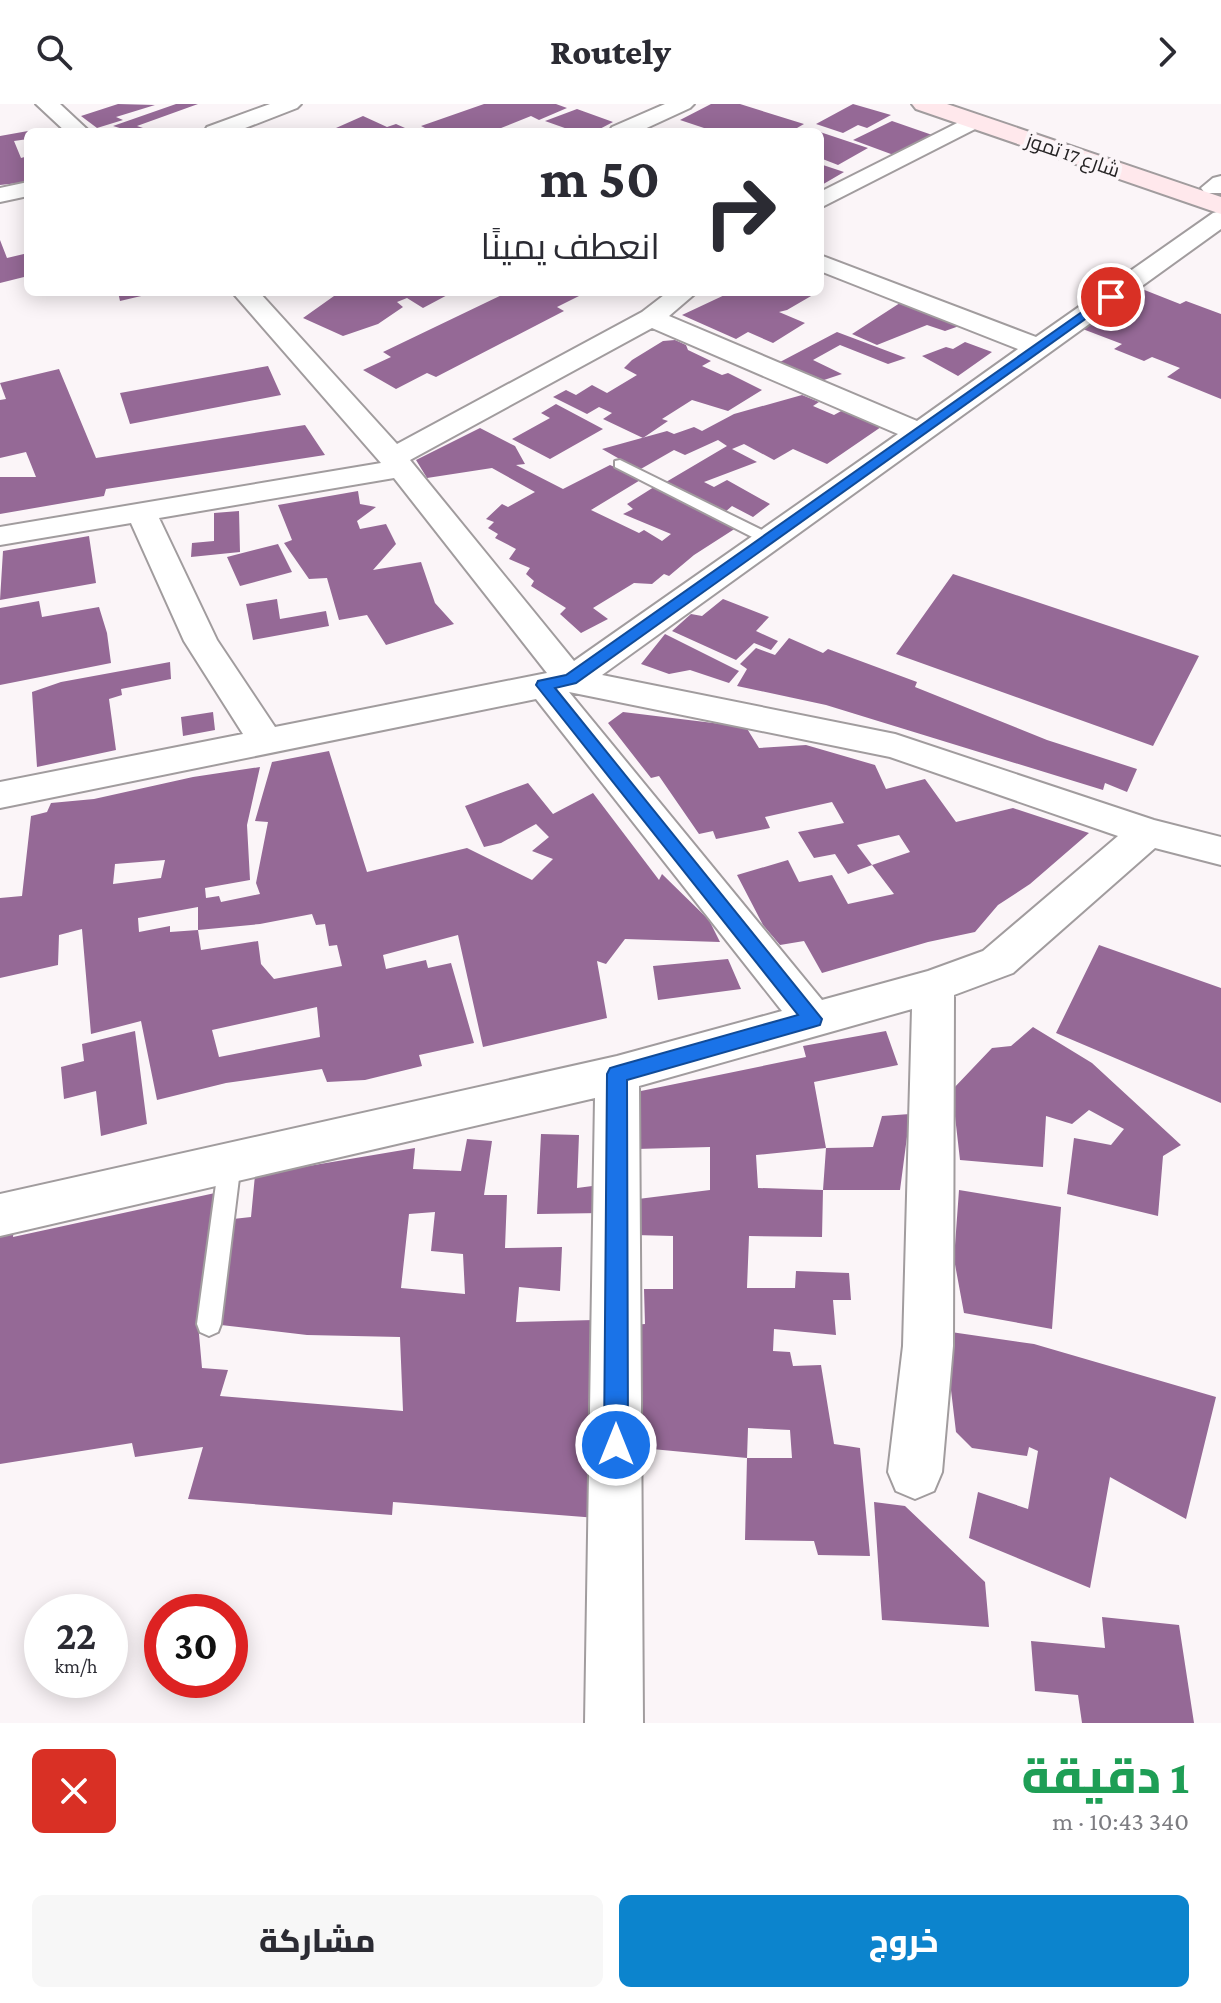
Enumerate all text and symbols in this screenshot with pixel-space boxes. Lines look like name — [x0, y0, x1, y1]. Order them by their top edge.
icon: search — [32, 30, 76, 74]
icon: forward — [1145, 30, 1189, 74]
text: Routely — [550, 32, 671, 72]
street label: شارع 17 تموز — [1021, 128, 1123, 184]
text: 50 m — [540, 147, 660, 209]
icon: right — [688, 160, 792, 264]
text: انعطف يمينًا — [480, 227, 660, 267]
pin — [1077, 263, 1145, 331]
icon: arrive — [1089, 275, 1133, 319]
position arrow — [574, 1403, 658, 1487]
speed limit sign: 30 — [144, 1594, 248, 1698]
text: 22 — [56, 1613, 96, 1658]
text: km/h — [54, 1655, 98, 1677]
button: close — [32, 1749, 116, 1833]
text: 1 دقيقة — [1022, 1750, 1189, 1803]
text: 340 m · 10:43 — [1052, 1807, 1189, 1836]
button: مشاركة — [32, 1895, 603, 1987]
button: خروج — [619, 1895, 1189, 1987]

